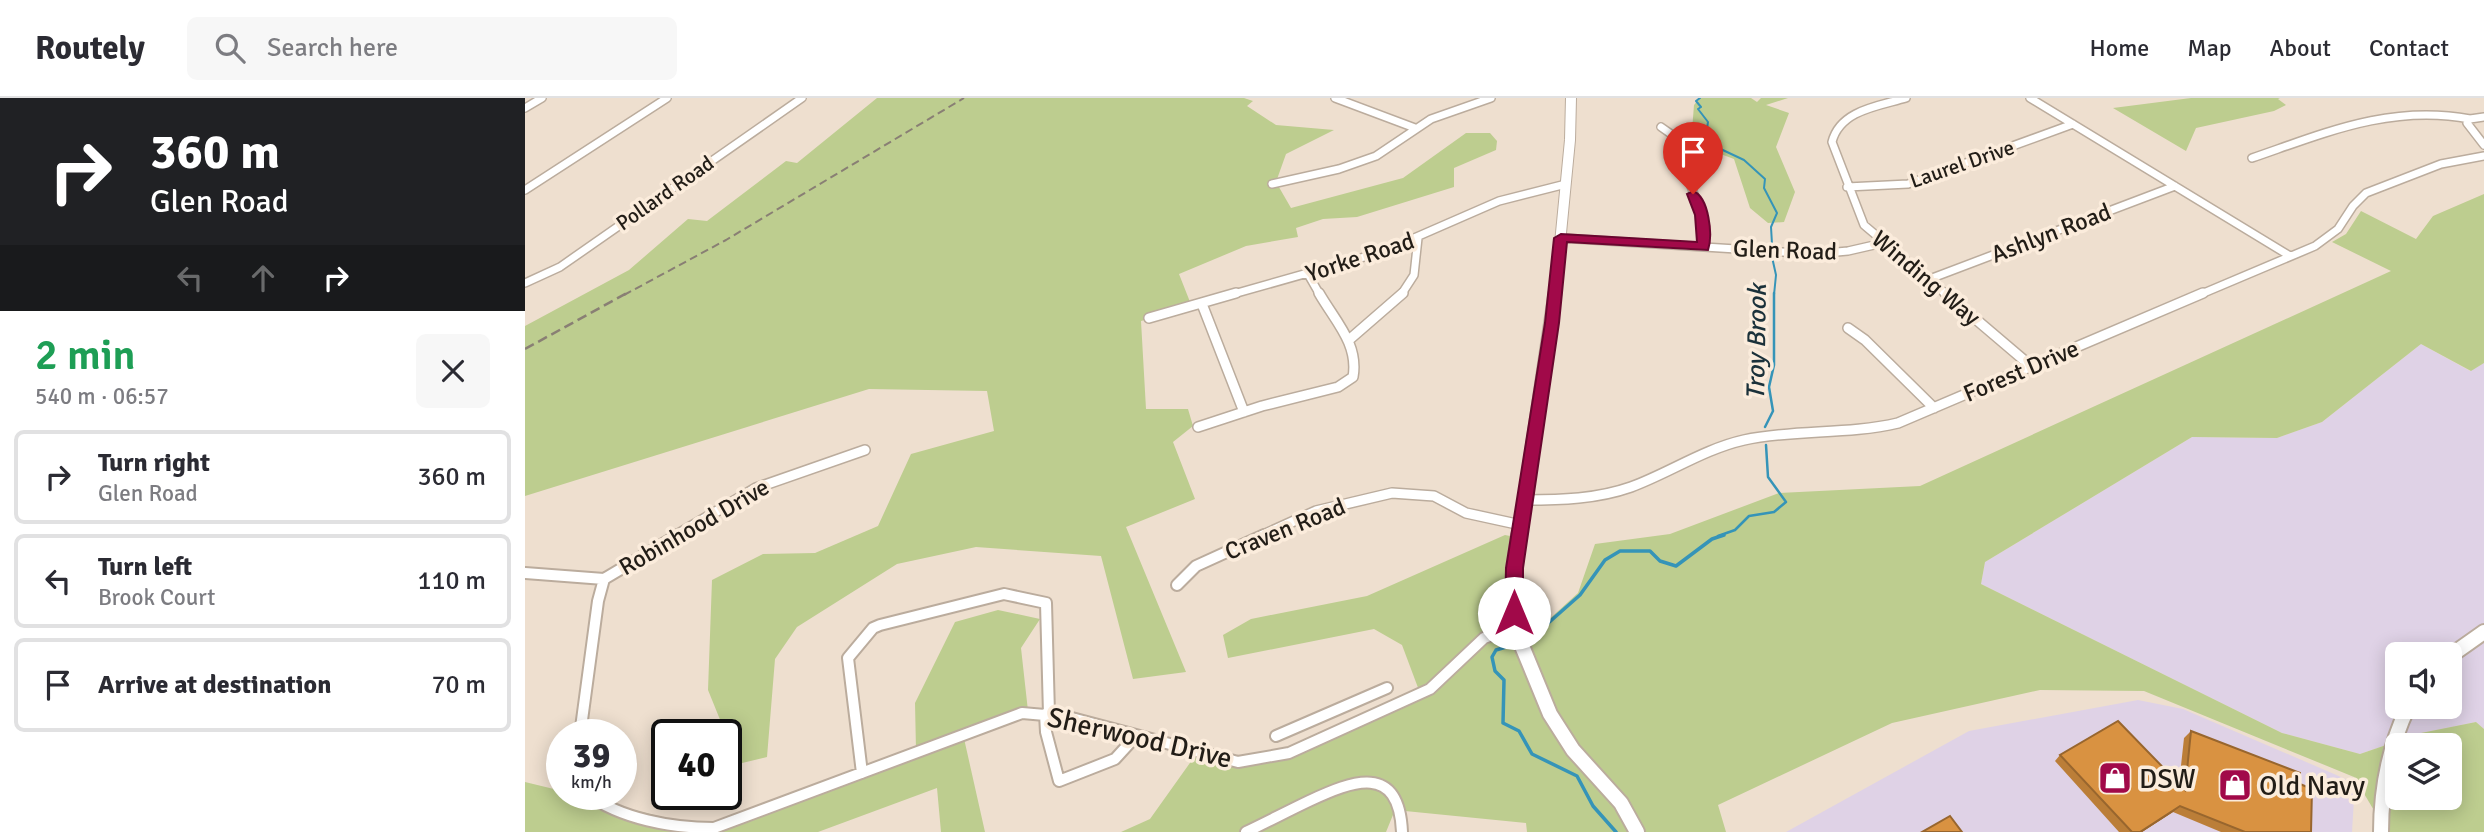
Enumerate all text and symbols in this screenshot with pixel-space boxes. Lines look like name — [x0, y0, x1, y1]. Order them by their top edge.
search box — [187, 17, 677, 80]
text: Routely — [35, 28, 145, 69]
icon: search — [211, 29, 249, 67]
text: Search here — [267, 32, 398, 64]
text: Home — [2089, 33, 2149, 63]
text: Map — [2187, 33, 2232, 63]
text: About — [2270, 33, 2331, 63]
text: Contact — [2369, 33, 2449, 63]
text: 360 m — [150, 122, 280, 182]
pin — [1663, 122, 1723, 194]
icon: right — [35, 126, 126, 217]
icon: arrive — [1674, 133, 1712, 171]
street label: Laurel Drive — [1906, 134, 2018, 194]
street label: Pollard Road — [611, 150, 719, 236]
text: Glen Road — [150, 182, 289, 221]
street label: Ashlyn Road — [1987, 196, 2115, 270]
street label: Winding Way — [1865, 224, 1987, 332]
street label: Yorke Road — [1302, 225, 1418, 289]
street label: Glen Road — [1733, 233, 1837, 267]
icon: left — [171, 259, 209, 297]
icon: ahead — [244, 259, 282, 297]
icon: right — [317, 259, 355, 297]
water label: Troy Brook — [1740, 282, 1774, 400]
text: 2 min — [35, 330, 136, 381]
street label: Forest Drive — [1959, 333, 2083, 409]
button: close — [416, 334, 490, 408]
text: 540 m · 06:57 — [35, 382, 169, 411]
text: Turn right — [98, 447, 210, 479]
icon: right — [39, 458, 77, 496]
text: 360 m — [417, 461, 486, 493]
street label: Robinhood Drive — [614, 472, 774, 582]
text: Glen Road — [98, 479, 198, 508]
street label: Craven Road — [1220, 491, 1350, 567]
text: Turn left — [98, 551, 192, 583]
icon: left — [39, 562, 77, 600]
text: 110 m — [417, 565, 486, 597]
position arrow — [1477, 576, 1551, 650]
text: Brook Court — [98, 583, 215, 612]
map controls — [2385, 642, 2462, 810]
button: sound — [2385, 642, 2462, 719]
icon: arrive — [39, 666, 77, 704]
text: Arrive at destination — [98, 669, 331, 701]
text: 70 m — [431, 669, 486, 701]
street label: Sherwood Drive — [1044, 700, 1235, 776]
speed limit sign: 40 — [651, 719, 742, 810]
button: layers — [2385, 733, 2462, 810]
text: 39 — [573, 734, 610, 777]
shop icon: DSW — [2096, 759, 2134, 797]
place label: DSW — [2139, 762, 2196, 796]
shop icon: Old Navy — [2216, 766, 2254, 804]
place label: Old Navy — [2259, 769, 2365, 803]
text: km/h — [571, 771, 612, 793]

